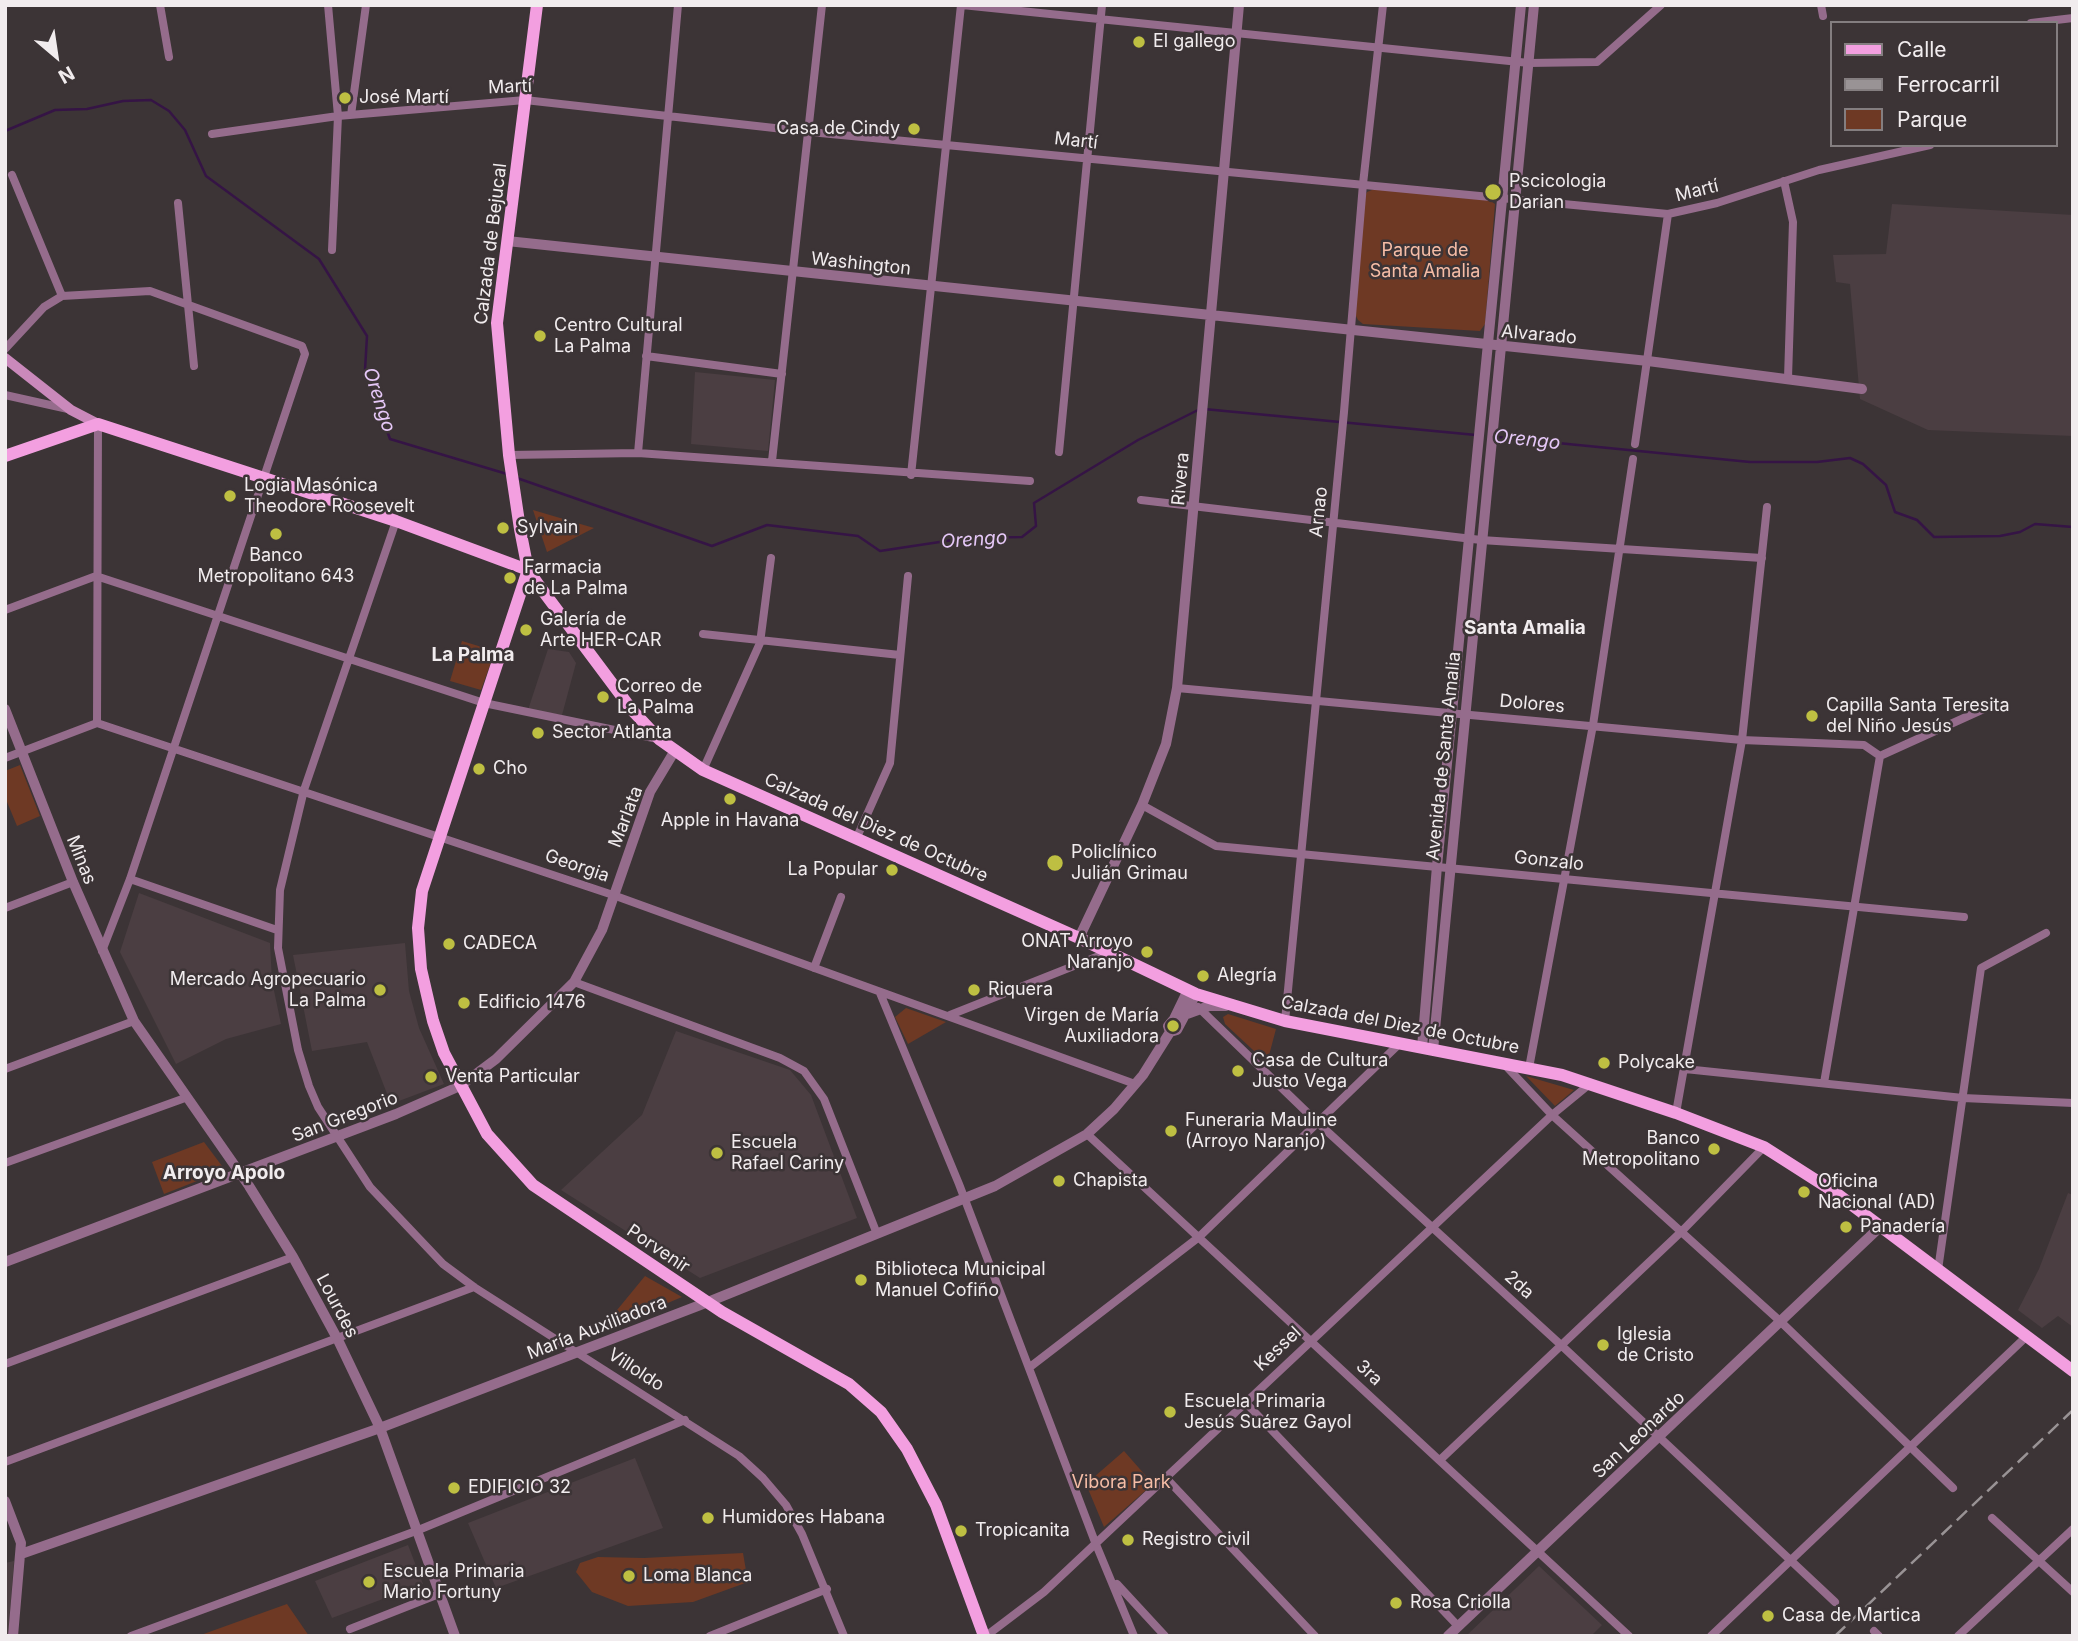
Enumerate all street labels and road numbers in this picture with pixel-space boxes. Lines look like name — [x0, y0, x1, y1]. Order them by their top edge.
street label: Martí — [488, 75, 532, 99]
street label: Martí — [1053, 128, 1099, 154]
street label: Calzada de Bejucal — [470, 162, 512, 326]
street label: Martí — [1673, 175, 1721, 207]
street label: Washington — [810, 248, 912, 280]
street label: Alvarado — [1500, 321, 1578, 349]
street label: Rivera — [1168, 452, 1194, 506]
street label: Arnao — [1306, 486, 1332, 538]
street label: Avenida de Santa Amalia — [1422, 651, 1466, 861]
street label: Dolores — [1498, 690, 1566, 718]
street label: Calzada del Diez de Octubre — [761, 769, 991, 887]
street label: Marlata — [604, 783, 648, 851]
street label: Minas — [61, 832, 101, 888]
street label: Georgia — [542, 845, 612, 887]
street label: Gonzalo — [1513, 847, 1585, 875]
street label: Calzada del Diez de Octubre — [1279, 991, 1521, 1059]
street label: San Gregorio — [289, 1087, 401, 1147]
street label: Porvenir — [622, 1220, 694, 1278]
street label: 2da — [1500, 1266, 1538, 1304]
street label: Lourdes — [311, 1270, 363, 1342]
street label: María Auxiliadora — [524, 1291, 670, 1365]
street label: Kessel — [1250, 1322, 1306, 1376]
street label: Villoldo — [604, 1344, 668, 1396]
street label: 3ra — [1351, 1356, 1387, 1390]
street label: San Leonardo — [1589, 1387, 1689, 1483]

